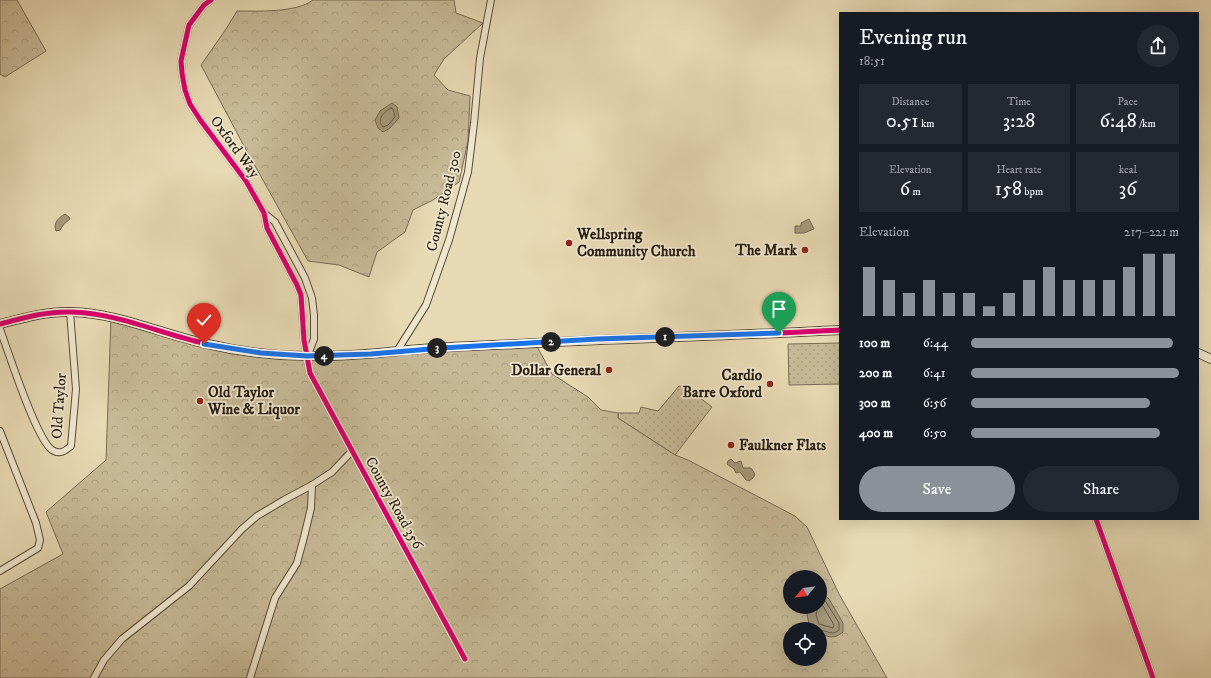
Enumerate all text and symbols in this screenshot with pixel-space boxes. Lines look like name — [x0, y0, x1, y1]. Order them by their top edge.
text: Evening run — [859, 24, 967, 51]
button: share — [1137, 25, 1179, 67]
text: 18:51 — [859, 53, 885, 69]
text: Distance — [891, 95, 929, 109]
text: Time — [1007, 95, 1031, 109]
text: Pace — [1117, 95, 1138, 109]
text: 0.51 — [886, 109, 919, 134]
text: 3:28 — [1003, 109, 1035, 134]
text: 6:48 — [1100, 109, 1137, 134]
street label: Oxford Way — [206, 112, 264, 183]
text: km — [919, 117, 935, 131]
text: /km — [1137, 117, 1156, 131]
street label: County Road 300 — [422, 149, 466, 253]
text: Elevation — [889, 163, 932, 177]
text: Heart rate — [996, 163, 1042, 177]
text: kcal — [1119, 163, 1137, 177]
text: 6 — [900, 177, 910, 202]
text: 158 — [995, 177, 1022, 202]
text: 36 — [1119, 177, 1137, 202]
text: m — [910, 185, 921, 199]
text: bpm — [1022, 185, 1043, 199]
text: Elevation — [859, 224, 909, 240]
text: 217–221 m — [1124, 224, 1179, 240]
place label: Wellspring Community Church — [576, 225, 696, 261]
marker: Wellspring Community Church — [564, 238, 574, 248]
place label: The Mark — [734, 241, 798, 260]
marker: The Mark — [800, 245, 810, 255]
pin — [762, 292, 796, 333]
icon: arrive — [768, 298, 790, 320]
pin — [187, 303, 221, 344]
icon: check — [193, 309, 215, 331]
pin: 1 — [655, 327, 675, 347]
text: 1 — [663, 330, 667, 344]
pin: 2 — [541, 332, 561, 352]
text: 2 — [548, 335, 554, 349]
text: 100 m — [859, 335, 890, 351]
text: 6:44 — [923, 335, 948, 351]
pin: 3 — [427, 338, 447, 358]
text: 3 — [435, 341, 439, 355]
pin: 4 — [314, 346, 334, 366]
text: 4 — [321, 349, 327, 363]
place label: Dollar General — [511, 361, 601, 380]
marker: Dollar General — [604, 365, 614, 375]
text: 200 m — [859, 365, 892, 381]
text: 6:41 — [923, 365, 945, 381]
place label: Cardio Barre Oxford — [683, 366, 763, 402]
street label: Old Taylor — [47, 372, 71, 440]
marker: Cardio Barre Oxford — [765, 379, 775, 389]
place label: Old Taylor Wine & Liquor — [207, 383, 300, 420]
text: 300 m — [859, 395, 890, 411]
text: 6:56 — [923, 395, 946, 411]
marker: Old Taylor Wine & Liquor — [195, 396, 205, 406]
text: 400 m — [859, 425, 893, 441]
text: 6:50 — [923, 425, 947, 441]
place label: Faulkner Flats — [739, 436, 826, 455]
marker: Faulkner Flats — [726, 440, 736, 450]
street label: County Road 356 — [361, 454, 428, 553]
button: Save — [859, 466, 1015, 512]
button: Share — [1023, 466, 1179, 512]
north arrow — [783, 570, 827, 614]
map controls — [783, 570, 827, 666]
button: locate — [783, 622, 827, 666]

